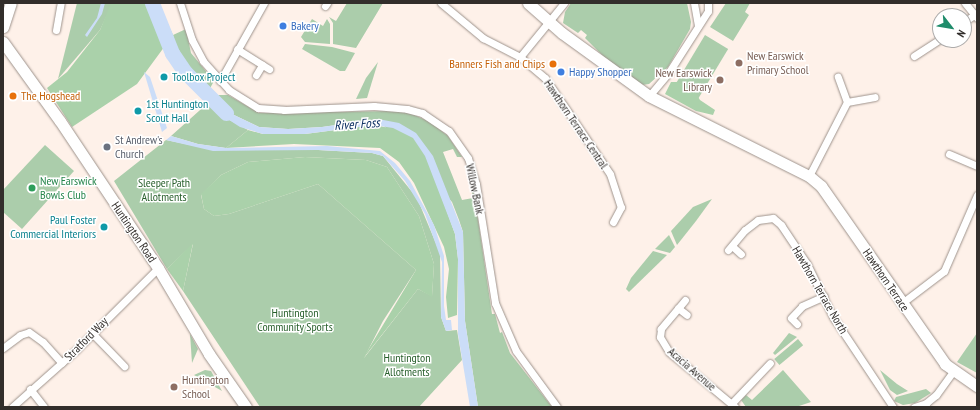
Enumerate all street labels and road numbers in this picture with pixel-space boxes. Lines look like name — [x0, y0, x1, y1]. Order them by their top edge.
street label: Hawthorn Terrace Central — [541, 77, 611, 171]
street label: Willow Bank — [463, 162, 487, 216]
street label: Huntington Road — [108, 199, 160, 265]
street label: Hawthorn Terrace North — [789, 244, 851, 336]
street label: Hawthorn Terrace — [860, 246, 912, 314]
street label: Stratford Way — [61, 314, 111, 364]
street label: Acacia Avenue — [665, 344, 719, 394]

